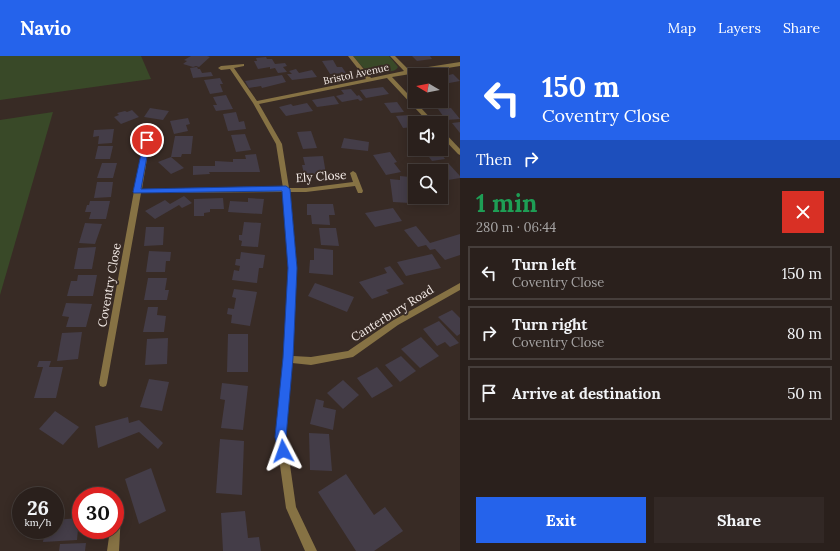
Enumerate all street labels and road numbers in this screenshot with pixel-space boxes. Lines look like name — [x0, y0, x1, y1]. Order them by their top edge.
street label: Bristol Avenue — [322, 61, 391, 87]
street label: Ely Close — [295, 167, 347, 185]
street label: Coventry Close — [94, 241, 124, 328]
street label: Canterbury Road — [348, 281, 436, 345]

